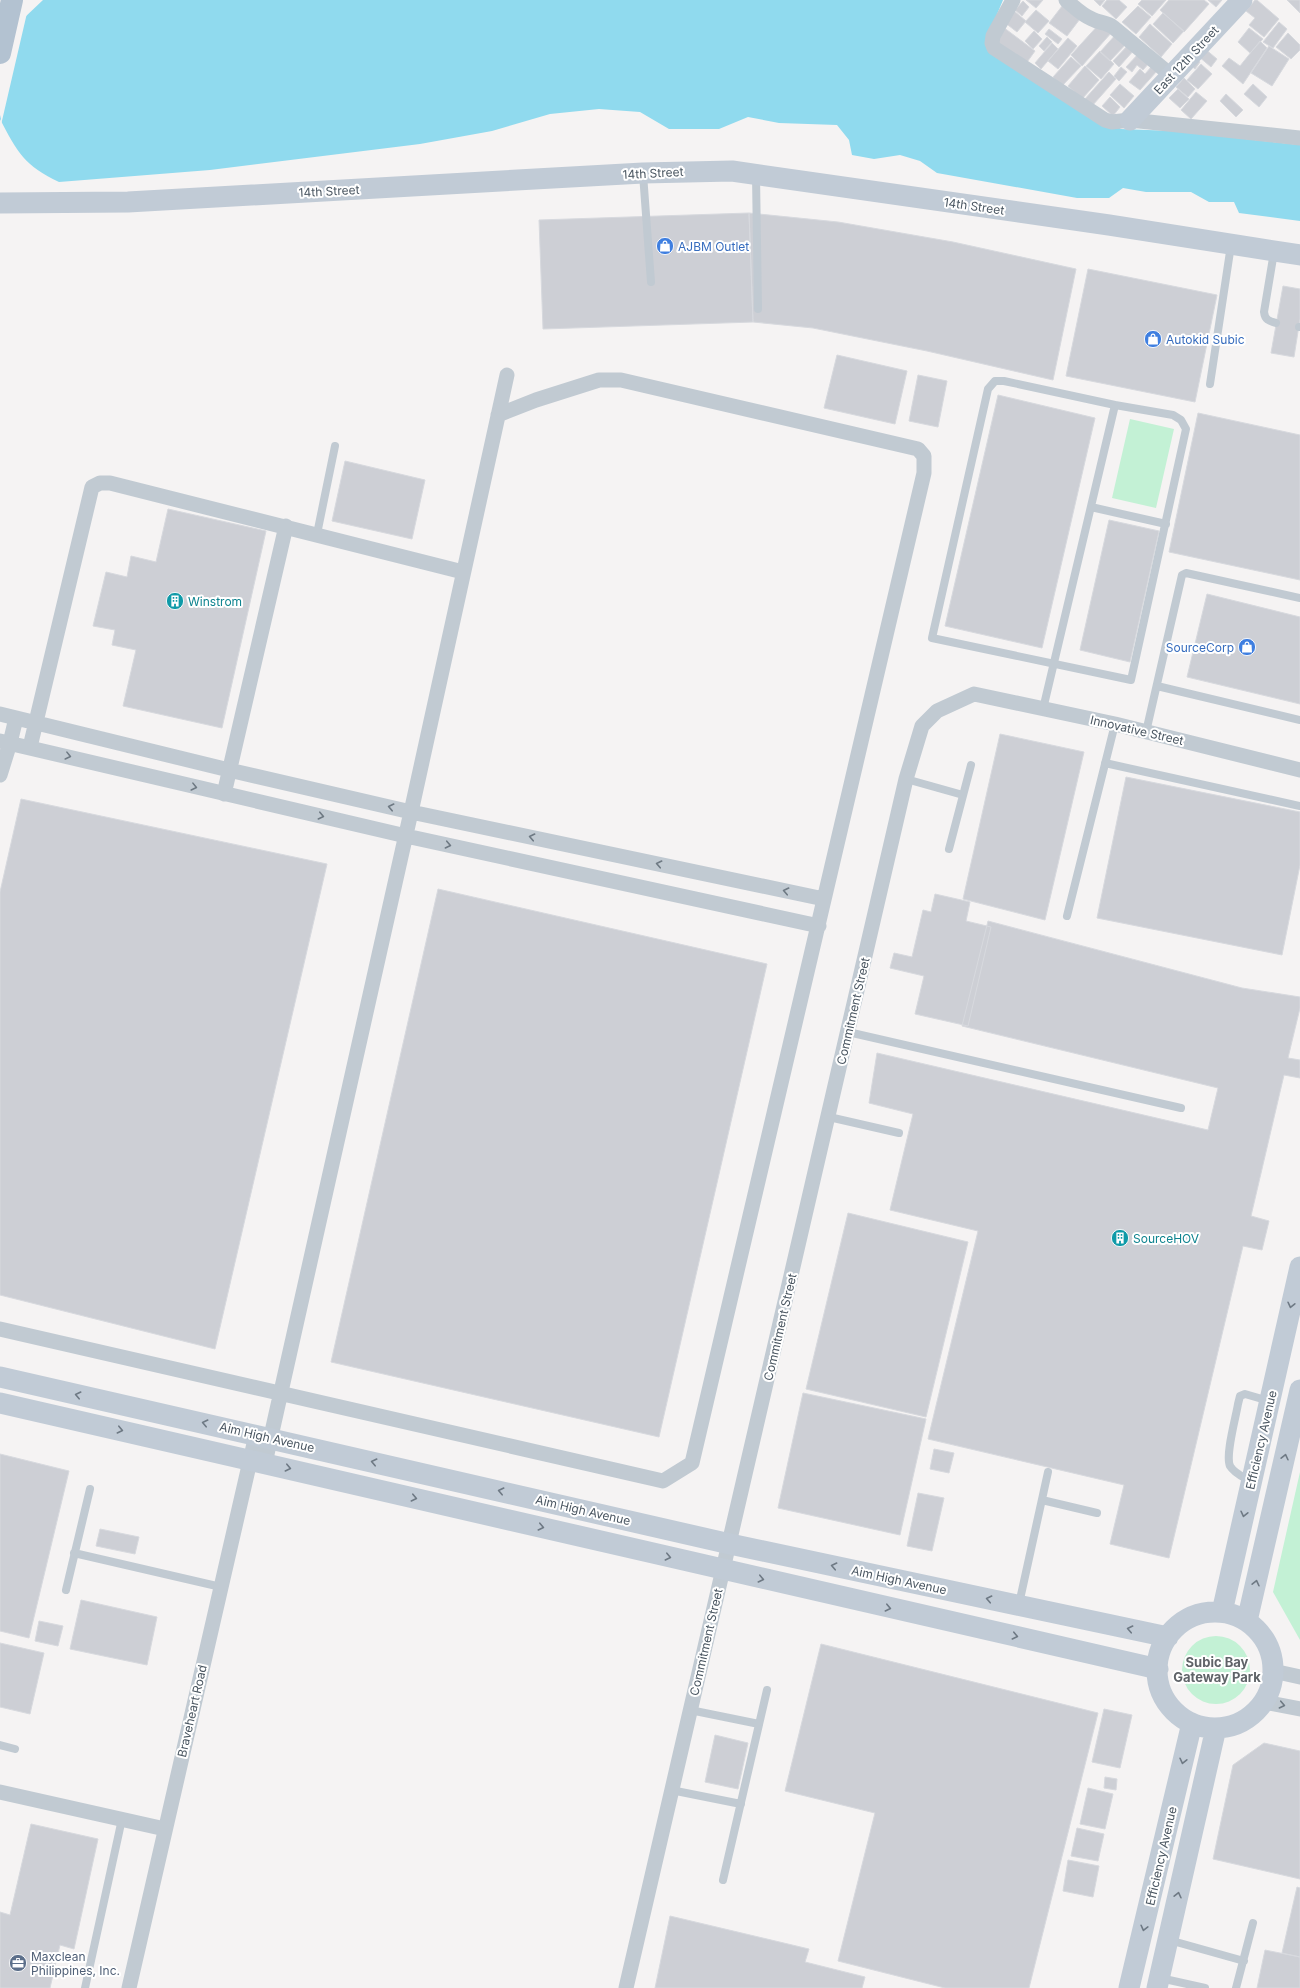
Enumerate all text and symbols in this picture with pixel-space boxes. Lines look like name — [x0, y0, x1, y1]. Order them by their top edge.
street label: East 12th Street — [1150, 23, 1222, 97]
street label: 14th Street — [622, 164, 684, 182]
street label: 14th Street — [298, 182, 360, 200]
street label: 14th Street — [943, 194, 1005, 218]
shop icon: AJBM Outlet — [655, 236, 675, 256]
place label: AJBM Outlet — [678, 239, 749, 254]
shop icon: Autokid Subic — [1143, 329, 1163, 349]
place label: Autokid Subic — [1166, 332, 1245, 347]
building icon: Winstrom — [165, 591, 185, 611]
place label: Winstrom — [188, 594, 242, 609]
shop icon: SourceCorp — [1237, 637, 1257, 657]
place label: SourceCorp — [1166, 640, 1234, 655]
street label: Innovative Street — [1089, 712, 1185, 748]
one-way arrow — [65, 752, 71, 760]
one-way arrow — [191, 782, 197, 790]
one-way arrow — [388, 804, 394, 812]
one-way arrow — [318, 812, 324, 820]
one-way arrow — [529, 834, 535, 842]
one-way arrow — [445, 840, 451, 848]
one-way arrow — [656, 861, 662, 869]
one-way arrow — [783, 888, 789, 896]
street label: Commitment Street — [833, 956, 873, 1066]
building icon: SourceHOV — [1110, 1228, 1130, 1248]
place label: SourceHOV — [1133, 1231, 1199, 1246]
street label: Commitment Street — [760, 1272, 800, 1382]
one-way arrow — [1288, 1302, 1296, 1309]
street label: Efficiency Avenue — [1242, 1389, 1280, 1491]
one-way arrow — [75, 1391, 81, 1399]
street label: Aim High Avenue — [218, 1419, 316, 1455]
one-way arrow — [202, 1420, 208, 1428]
one-way arrow — [117, 1426, 123, 1434]
one-way arrow — [1280, 1454, 1288, 1460]
one-way arrow — [371, 1458, 378, 1467]
one-way arrow — [285, 1464, 291, 1472]
one-way arrow — [498, 1488, 504, 1496]
street label: Aim High Avenue — [534, 1492, 632, 1528]
one-way arrow — [411, 1493, 418, 1501]
one-way arrow — [1240, 1511, 1248, 1517]
one-way arrow — [538, 1523, 544, 1531]
one-way arrow — [664, 1552, 671, 1561]
one-way arrow — [831, 1563, 837, 1571]
street label: Aim High Avenue — [850, 1563, 948, 1597]
one-way arrow — [758, 1574, 764, 1582]
one-way arrow — [1251, 1580, 1259, 1587]
street label: Commitment Street — [686, 1587, 726, 1697]
one-way arrow — [986, 1596, 992, 1604]
one-way arrow — [885, 1603, 891, 1611]
one-way arrow — [1126, 1626, 1133, 1634]
one-way arrow — [1012, 1632, 1018, 1640]
district label: Subic Bay Gateway Park — [1173, 1654, 1261, 1685]
street label: Braveheart Road — [174, 1663, 210, 1759]
one-way arrow — [1279, 1701, 1285, 1709]
one-way arrow — [1179, 1757, 1188, 1764]
street label: Efficiency Avenue — [1142, 1805, 1180, 1907]
one-way arrow — [1173, 1892, 1182, 1899]
one-way arrow — [1140, 1925, 1149, 1932]
place label: Maxclean Philippines, Inc. — [31, 1949, 120, 1978]
office icon: Maxclean Philippines, Inc. — [8, 1953, 28, 1973]

